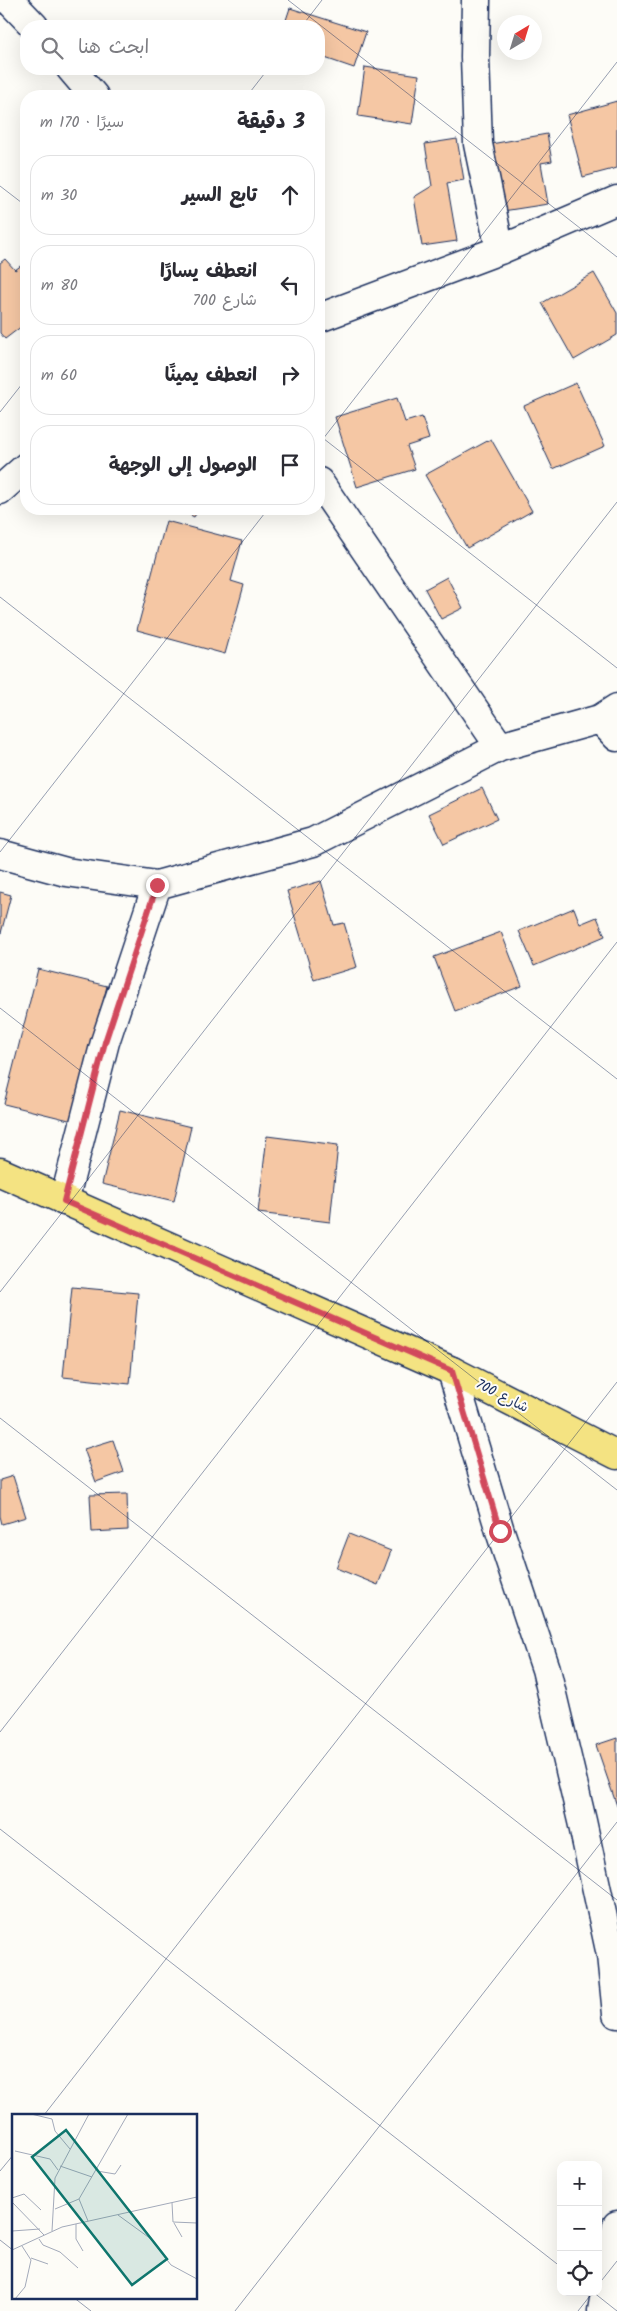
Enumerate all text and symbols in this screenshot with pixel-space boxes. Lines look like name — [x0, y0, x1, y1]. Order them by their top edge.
north arrow — [497, 15, 542, 60]
search box — [20, 20, 325, 75]
text: ابحث هنا — [78, 33, 149, 63]
icon: search — [38, 34, 66, 62]
text: 3 دقيقة — [237, 106, 305, 139]
text: سيرًا · 170 m — [40, 110, 124, 135]
text: تابع السير — [182, 181, 257, 211]
icon: ahead — [276, 181, 304, 209]
text: 30 m — [41, 183, 77, 208]
text: انعطف يسارًا — [160, 257, 257, 287]
icon: left — [276, 271, 304, 299]
text: 80 m — [41, 273, 78, 298]
text: شارع 700 — [193, 288, 257, 313]
text: انعطف يمينًا — [165, 361, 257, 391]
icon: right — [276, 361, 304, 389]
text: 60 m — [41, 363, 77, 388]
text: الوصول إلى الوجهة — [109, 451, 257, 481]
icon: arrive — [276, 451, 304, 479]
route end — [146, 874, 169, 897]
street label: شارع 700 — [472, 1373, 532, 1419]
route start — [489, 1520, 512, 1543]
inset map — [12, 2114, 198, 2298]
map controls — [557, 2161, 602, 2296]
button: + — [557, 2161, 602, 2206]
button: − — [557, 2206, 602, 2251]
button: locate — [557, 2251, 602, 2296]

